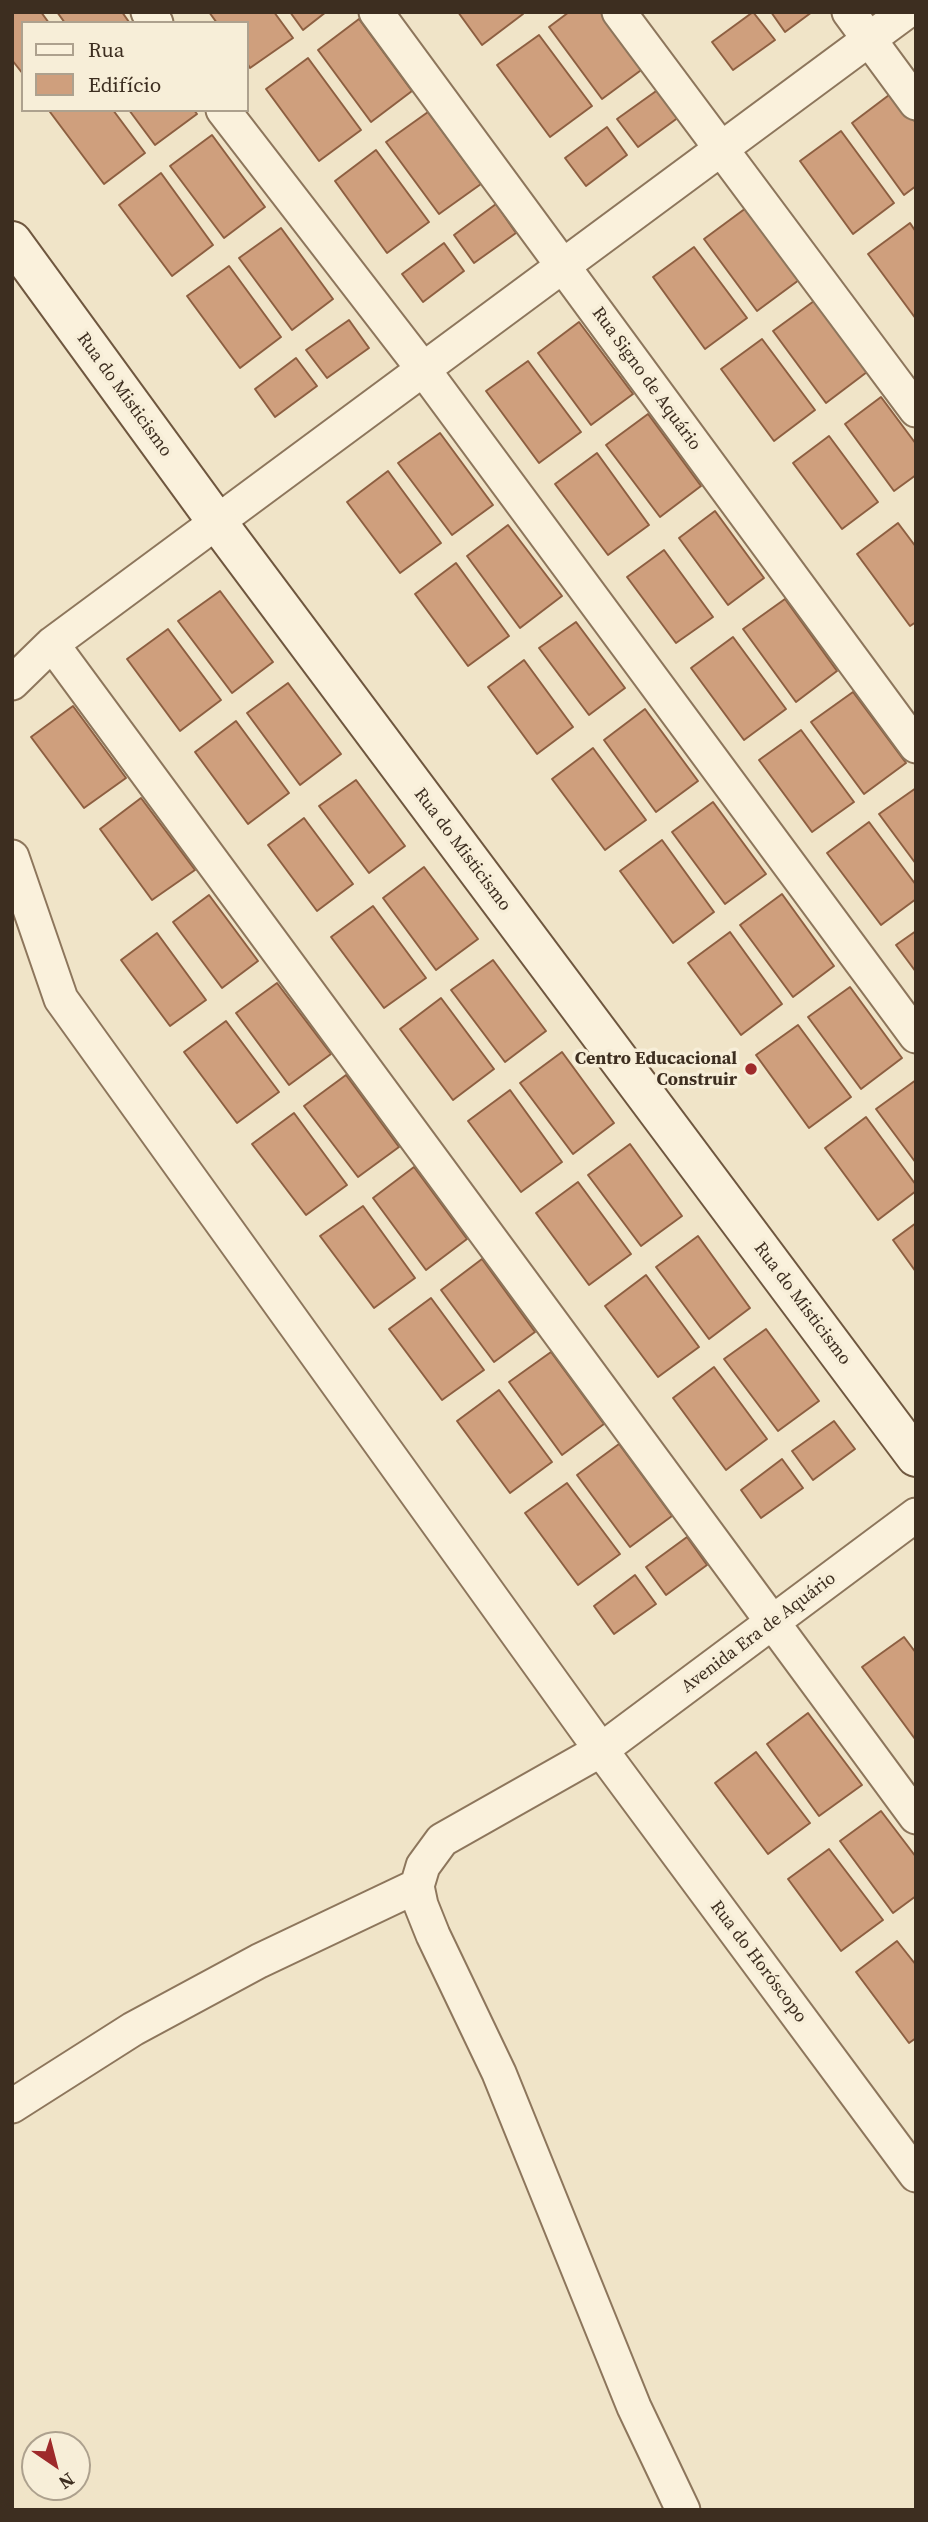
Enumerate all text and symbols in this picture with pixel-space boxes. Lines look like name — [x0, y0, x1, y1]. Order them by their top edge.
legend — [21, 21, 248, 112]
text: Rua — [88, 35, 124, 64]
text: Edifício — [88, 70, 161, 99]
street label: Rua Signo de Aquário — [587, 303, 705, 455]
street label: Rua do Misticismo — [72, 329, 176, 461]
street label: Rua do Misticismo — [409, 784, 515, 916]
place label: Centro Educacional Construir — [575, 1048, 737, 1090]
marker: Centro Educacional Construir — [743, 1061, 759, 1077]
street label: Rua do Misticismo — [749, 1238, 855, 1370]
street label: Avenida Era de Aquário — [678, 1568, 840, 1698]
street label: Rua do Horóscopo — [705, 1897, 811, 2027]
north arrow — [21, 2431, 91, 2501]
text: N — [54, 2467, 80, 2496]

